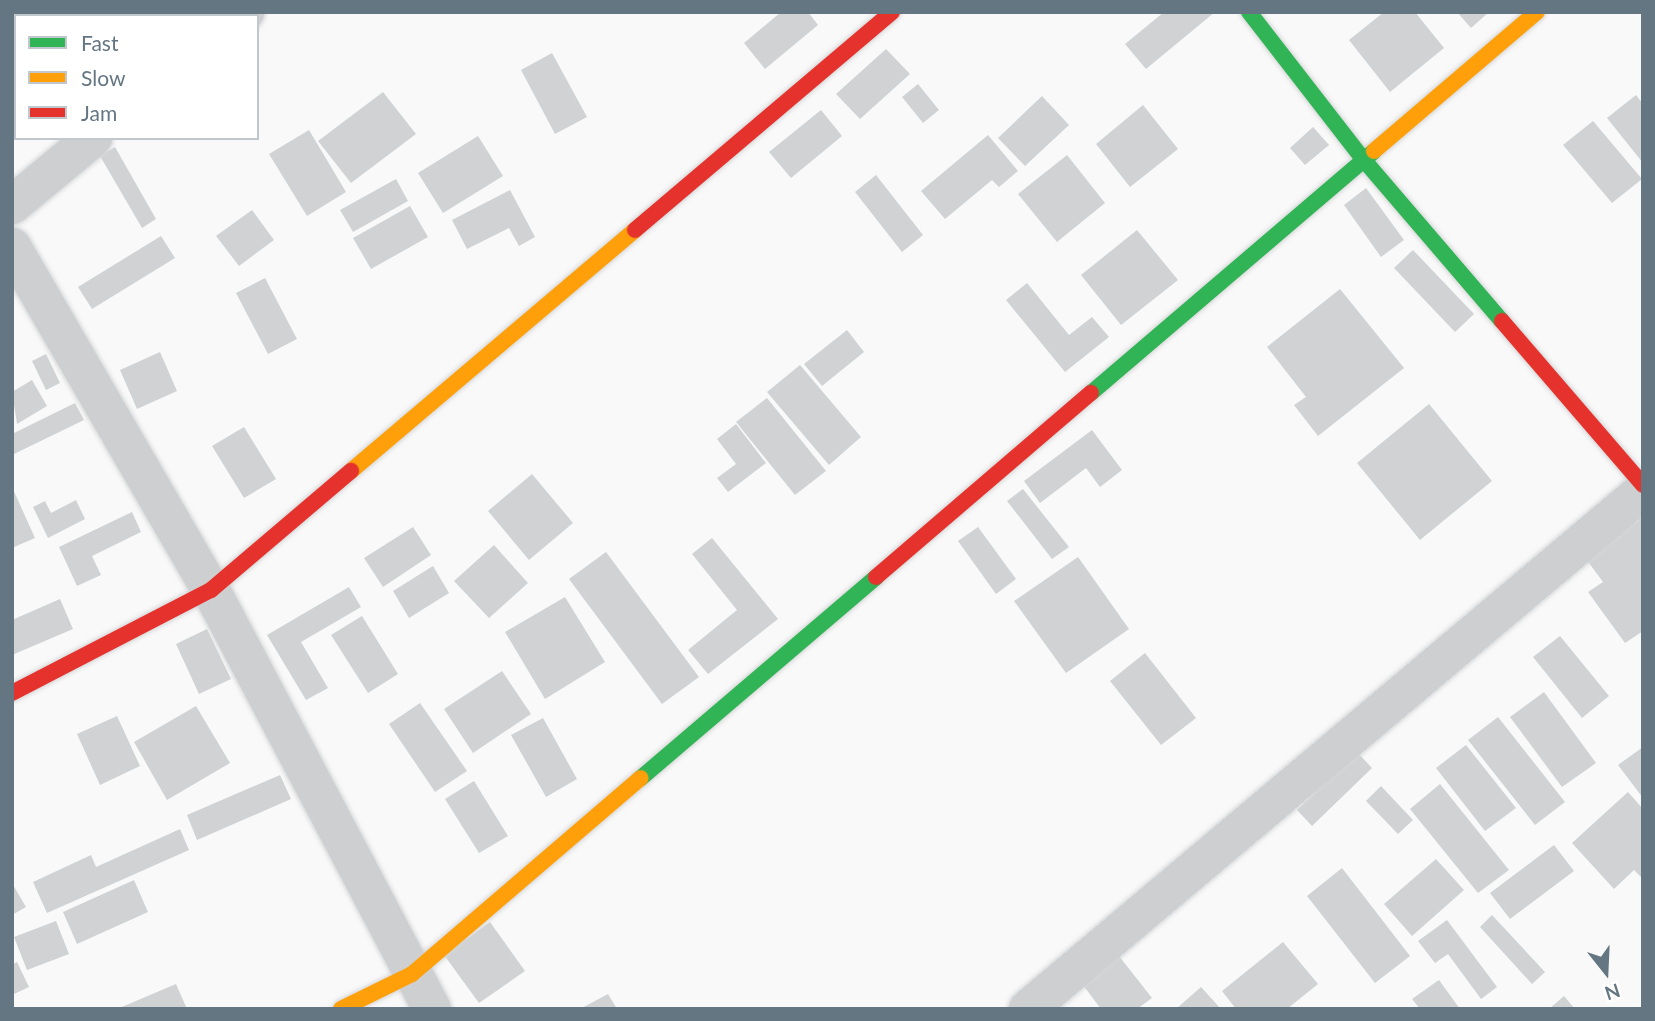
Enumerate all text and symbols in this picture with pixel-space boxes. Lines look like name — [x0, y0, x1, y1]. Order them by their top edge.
legend — [14, 14, 259, 140]
text: Fast — [81, 30, 118, 55]
text: Slow — [81, 65, 125, 90]
text: Jam — [81, 100, 117, 125]
north arrow — [1571, 937, 1641, 1007]
text: N — [1602, 979, 1623, 1006]

